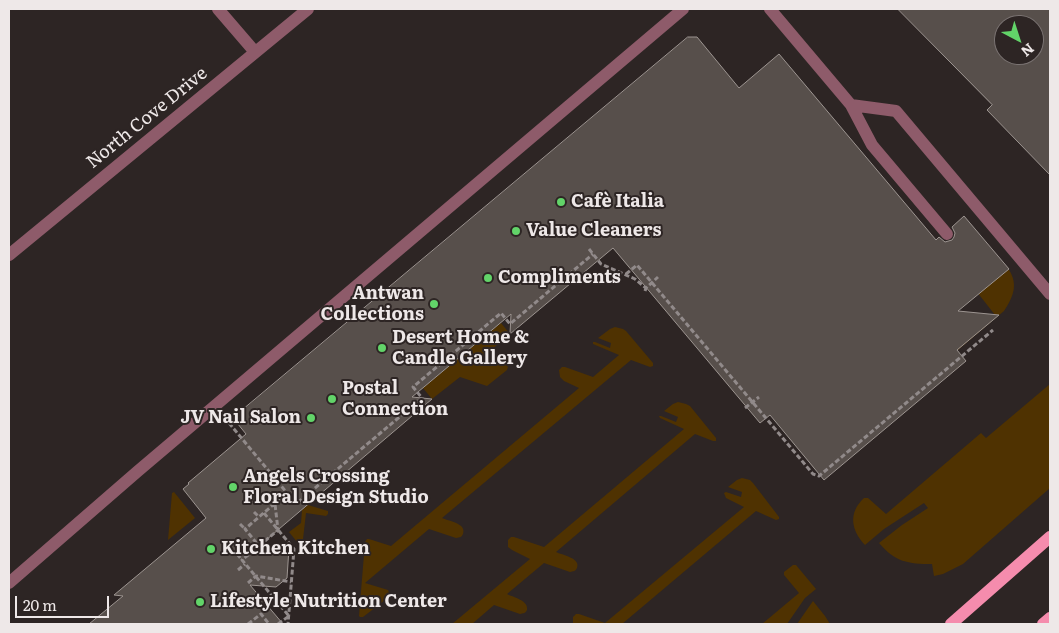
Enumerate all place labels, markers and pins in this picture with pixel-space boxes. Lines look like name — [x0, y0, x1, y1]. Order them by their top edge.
place label: Cafè Italia — [571, 191, 664, 213]
marker: Cafè Italia — [555, 196, 567, 208]
place label: Value Cleaners — [526, 220, 662, 242]
marker: Value Cleaners — [510, 225, 522, 237]
place label: Compliments — [498, 267, 621, 289]
marker: Compliments — [482, 272, 494, 284]
place label: Antwan Collections — [321, 283, 424, 326]
marker: Antwan Collections — [428, 298, 440, 310]
place label: Desert Home & Candle Gallery — [392, 327, 529, 369]
marker: Desert Home & Candle Gallery — [376, 342, 388, 354]
place label: Postal Connection — [342, 378, 448, 420]
marker: Postal Connection — [326, 393, 338, 405]
place label: JV Nail Salon — [180, 407, 301, 429]
marker: JV Nail Salon — [305, 412, 317, 424]
place label: Angels Crossing Floral Design Studio — [243, 466, 429, 508]
marker: Angels Crossing Floral Design Studio — [227, 481, 239, 493]
place label: Kitchen Kitchen — [221, 538, 370, 560]
marker: Kitchen Kitchen — [205, 543, 217, 555]
place label: Lifestyle Nutrition Center — [210, 591, 447, 613]
marker: Lifestyle Nutrition Center — [194, 596, 206, 608]

